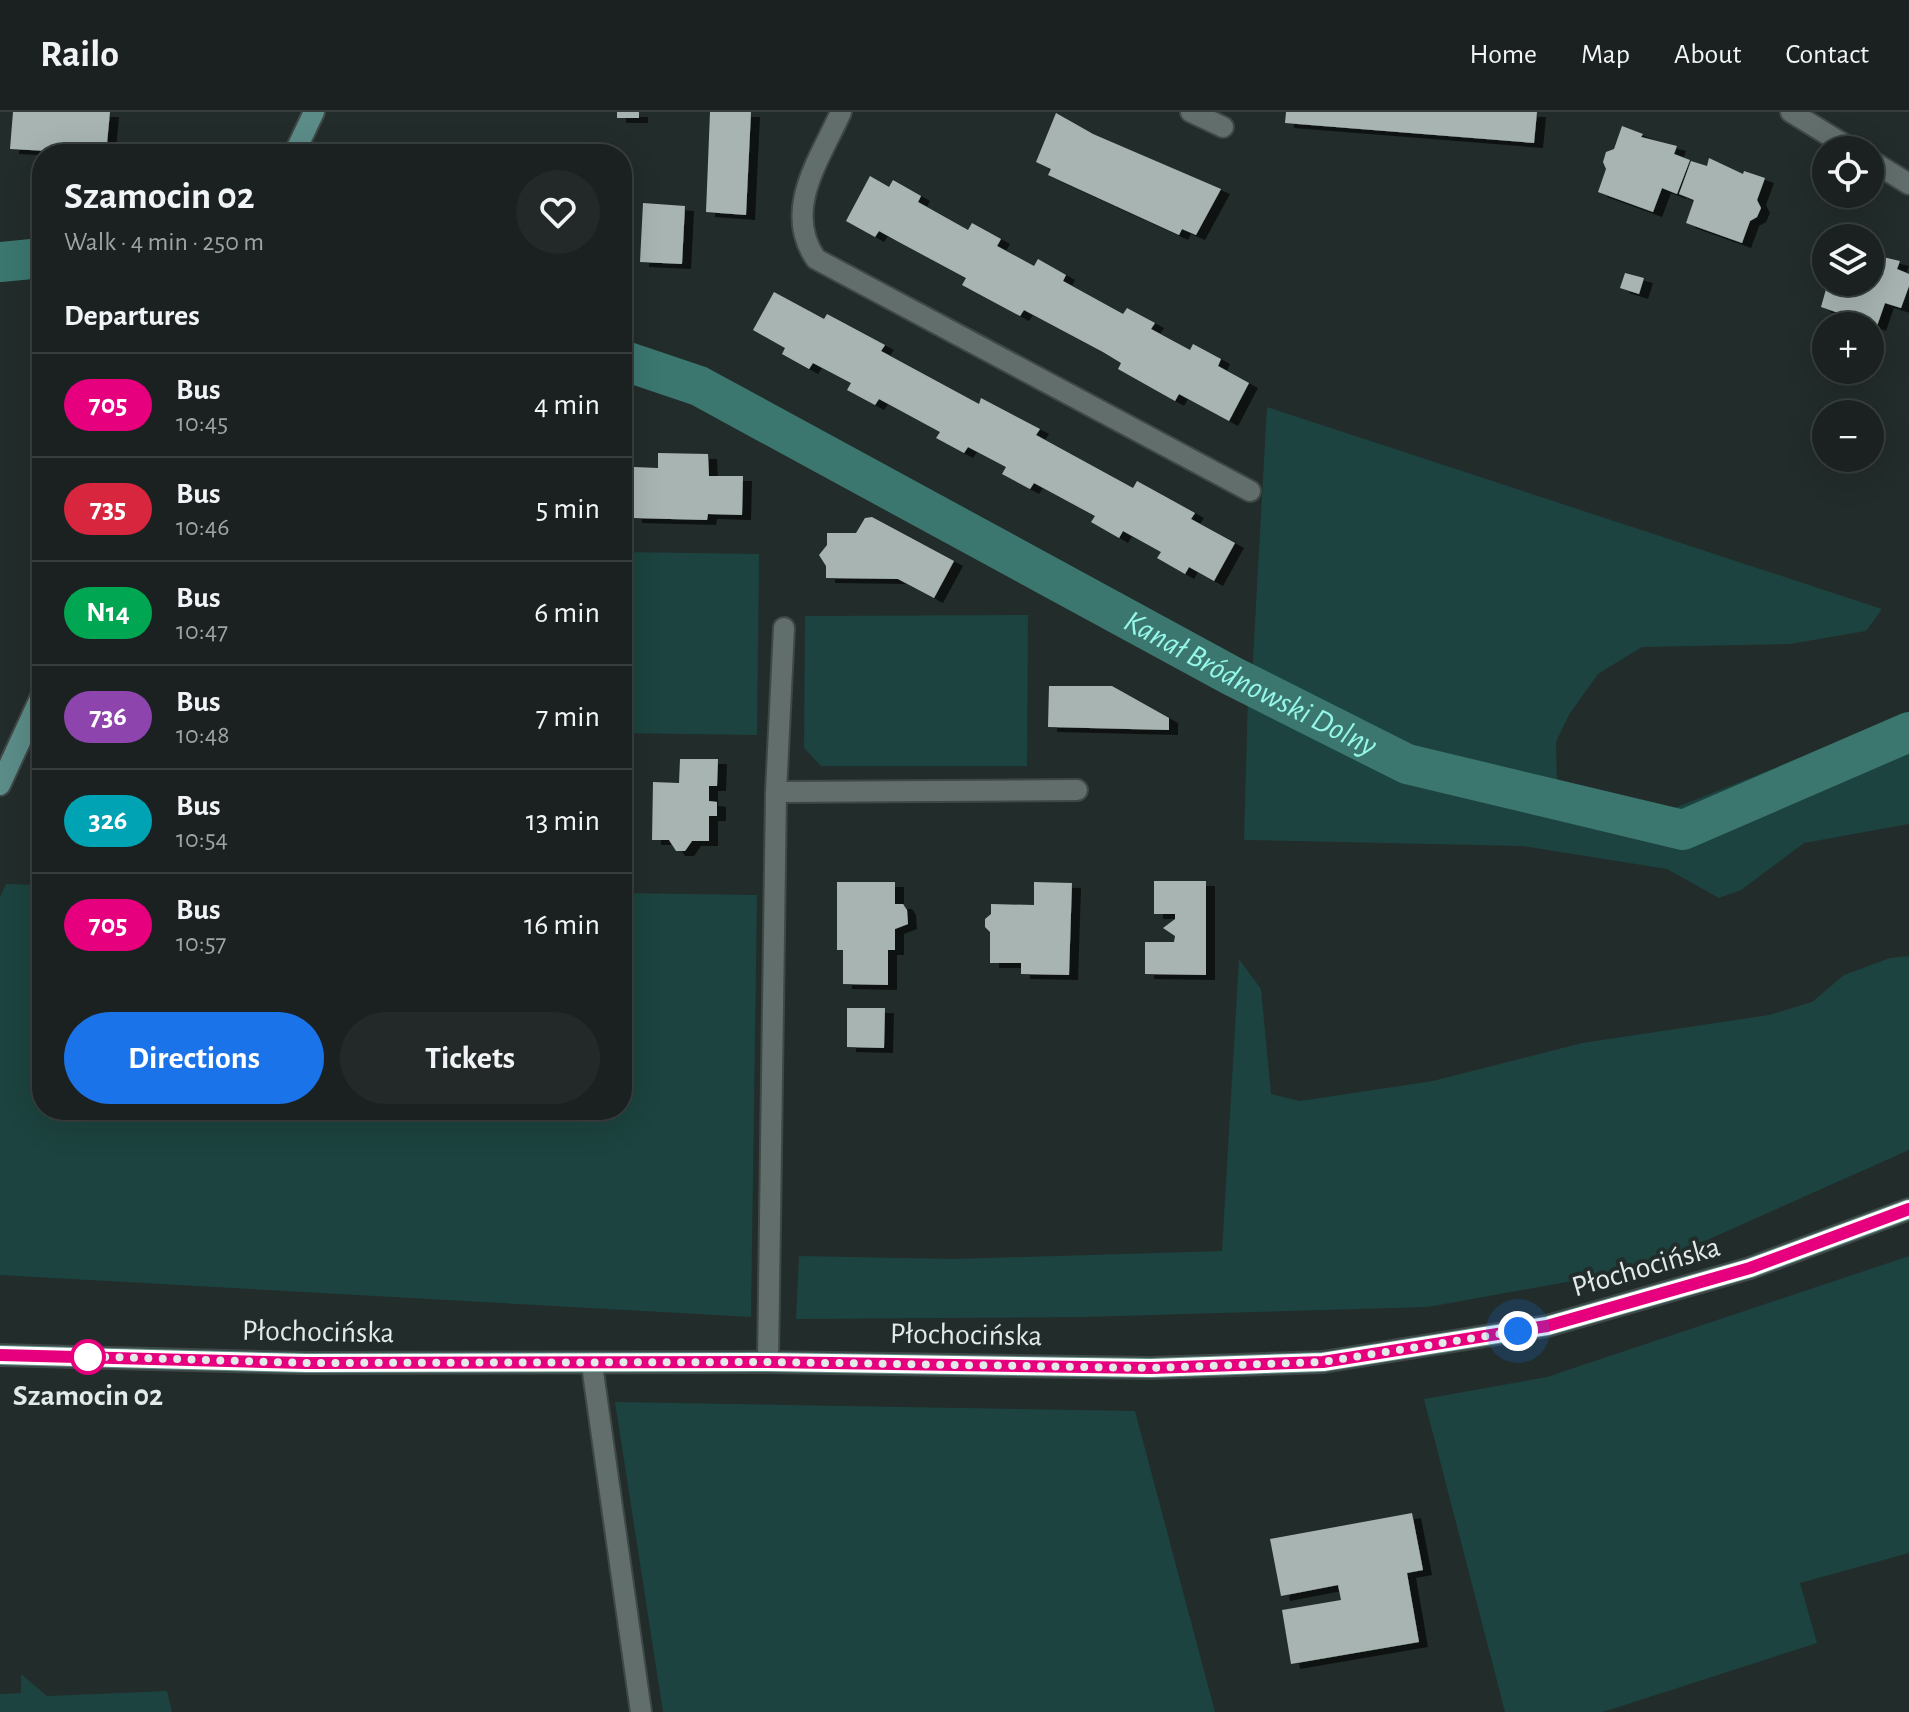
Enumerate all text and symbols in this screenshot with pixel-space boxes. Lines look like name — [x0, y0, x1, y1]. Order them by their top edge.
text: Railo — [40, 36, 119, 74]
text: Home — [1470, 41, 1537, 69]
text: Map — [1581, 41, 1630, 69]
text: About — [1674, 41, 1742, 69]
text: Contact — [1786, 41, 1869, 69]
map controls — [1812, 136, 1884, 472]
button: locate — [1812, 136, 1884, 208]
button: heart — [516, 170, 600, 254]
text: Szamocin 02 — [64, 178, 255, 216]
button: layers — [1812, 224, 1884, 296]
text: Walk · 4 min · 250 m — [64, 229, 264, 255]
text: Departures — [64, 301, 200, 331]
button: + — [1812, 312, 1884, 384]
text: Bus — [176, 375, 221, 405]
text: 4 min — [534, 390, 600, 420]
text: 705 — [89, 391, 127, 419]
button: − — [1812, 400, 1884, 472]
text: 10:45 — [176, 410, 228, 436]
text: Bus — [176, 479, 221, 509]
text: 5 min — [536, 494, 600, 524]
text: 735 — [90, 495, 126, 523]
text: 10:46 — [176, 514, 229, 540]
text: Bus — [176, 583, 221, 613]
text: 6 min — [534, 598, 600, 628]
text: N14 — [86, 599, 130, 627]
water label: Kanał Bródnowski Dolny — [1119, 605, 1382, 762]
text: 10:47 — [176, 618, 228, 644]
text: Bus — [176, 687, 221, 717]
text: 7 min — [536, 702, 600, 732]
text: 736 — [89, 703, 127, 731]
text: 10:48 — [176, 722, 229, 748]
text: Bus — [176, 791, 221, 821]
text: 13 min — [526, 806, 600, 836]
text: 326 — [89, 807, 127, 835]
text: 10:54 — [176, 826, 228, 852]
text: Bus — [176, 895, 221, 925]
text: 16 min — [524, 910, 600, 940]
text: 705 — [89, 911, 127, 939]
text: 10:57 — [176, 930, 226, 956]
button: Directions — [64, 1012, 324, 1104]
button: Tickets — [340, 1012, 600, 1104]
street label: Płochocińska — [1569, 1232, 1723, 1302]
your location — [1498, 1311, 1538, 1351]
street label: Płochocińska — [242, 1316, 394, 1348]
street label: Płochocińska — [890, 1319, 1042, 1351]
marker: Szamocin 02 — [71, 1340, 105, 1374]
place label: Szamocin 02 — [13, 1381, 163, 1411]

